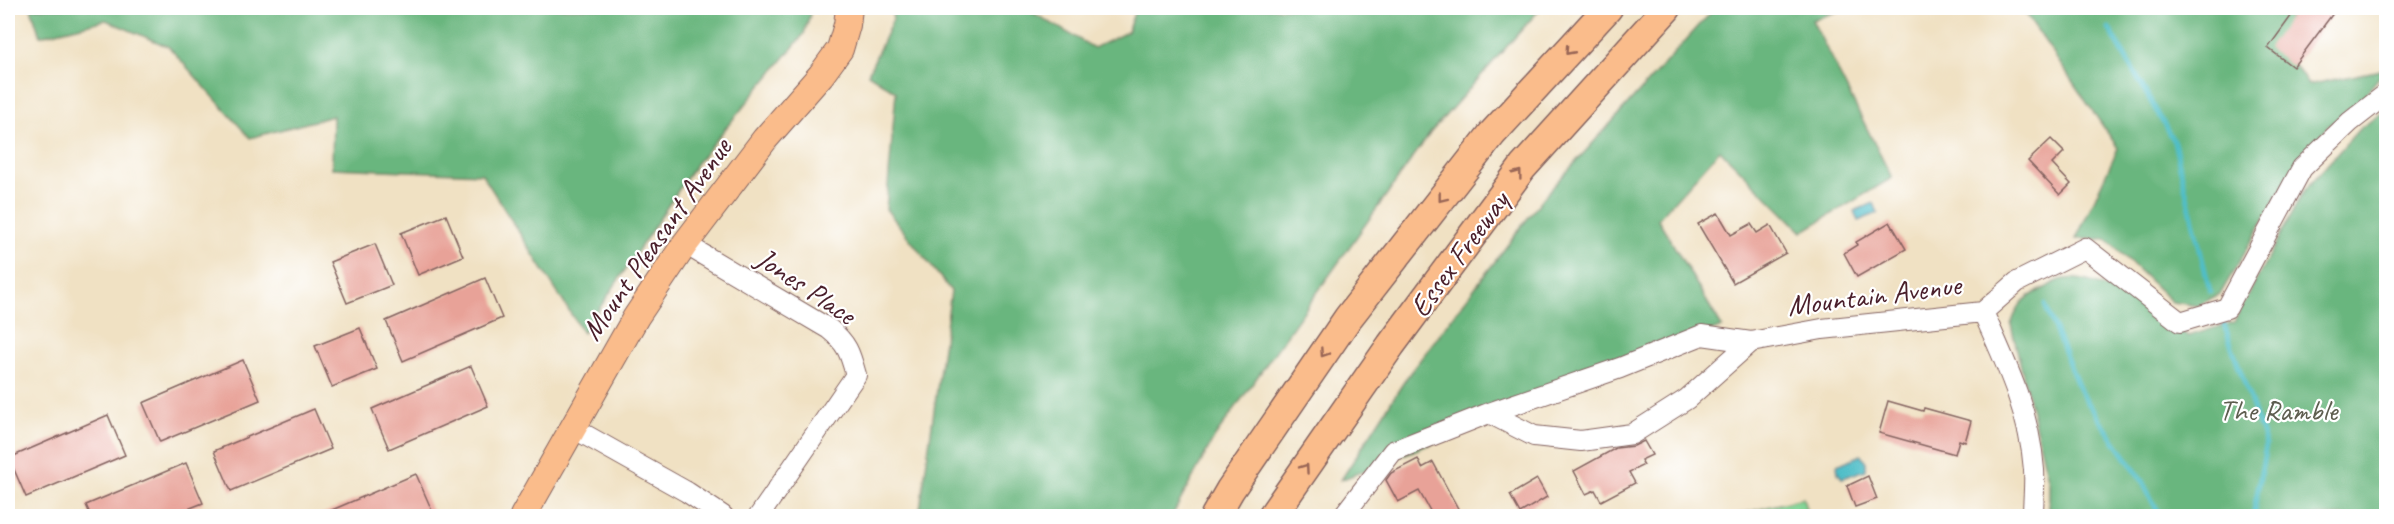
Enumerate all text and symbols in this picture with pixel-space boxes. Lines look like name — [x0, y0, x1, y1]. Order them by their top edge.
one-way arrow — [1565, 44, 1576, 54]
street label: Mount Pleasant Avenue — [572, 129, 741, 347]
one-way arrow — [1510, 169, 1521, 180]
street label: Essex Freeway — [1401, 181, 1519, 324]
one-way arrow — [1438, 192, 1449, 203]
street label: Jones Place — [747, 238, 865, 334]
street label: Mountain Avenue — [1785, 265, 1965, 324]
one-way arrow — [1320, 347, 1331, 358]
park label: The Ramble — [2219, 391, 2339, 429]
one-way arrow — [1298, 464, 1309, 475]

